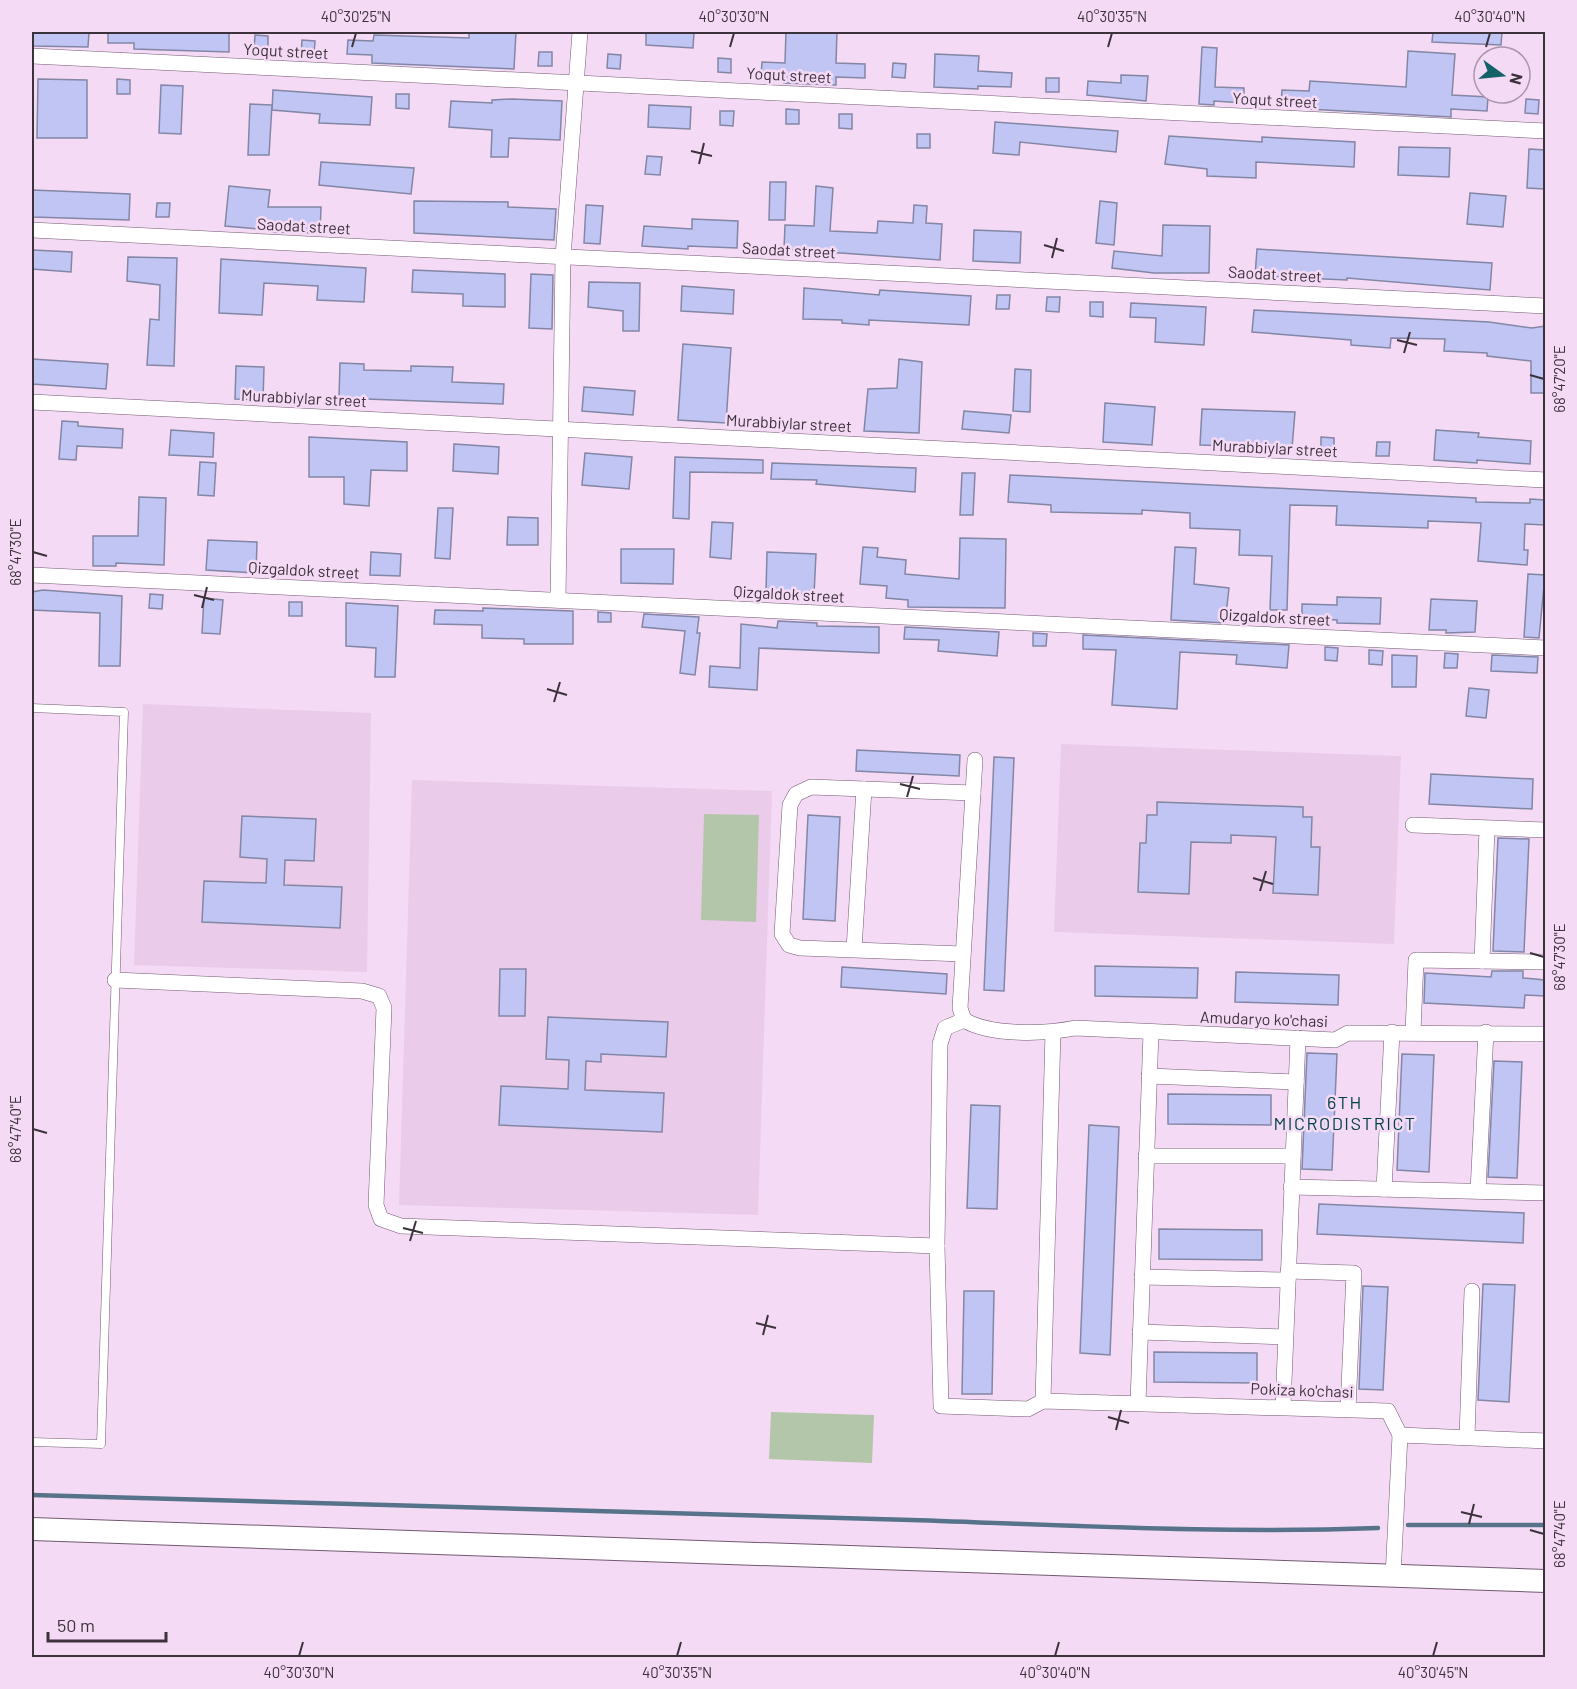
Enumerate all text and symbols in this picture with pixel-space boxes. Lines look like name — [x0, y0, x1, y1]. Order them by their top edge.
text: 40°30'25"N — [321, 7, 391, 25]
text: 40°30'30"N — [699, 7, 769, 25]
text: 40°30'35"N — [1077, 7, 1147, 25]
text: 40°30'40"N — [1454, 7, 1526, 25]
street label: Yoqut street — [243, 39, 329, 62]
north arrow — [1472, 45, 1532, 105]
street label: Yoqut street — [746, 63, 832, 86]
text: N — [1506, 71, 1528, 87]
street label: Yoqut street — [1232, 88, 1318, 111]
street label: Saodat street — [257, 214, 352, 237]
street label: Saodat street — [742, 238, 837, 261]
street label: Saodat street — [1228, 262, 1323, 285]
text: 68°47'20"E — [1550, 345, 1568, 413]
street label: Murabbiylar street — [241, 385, 367, 410]
street label: Murabbiylar street — [726, 410, 852, 435]
street label: Murabbiylar street — [1212, 435, 1338, 460]
text: 68°47'30"E — [6, 518, 24, 586]
street label: Qizgaldok street — [248, 557, 360, 582]
street label: Qizgaldok street — [733, 581, 845, 606]
street label: Qizgaldok street — [1219, 604, 1331, 629]
text: 68°47'30"E — [1550, 923, 1568, 991]
street label: Amudaryo ko'chasi — [1200, 1007, 1328, 1030]
district label: 6TH MICRODISTRICT — [1273, 1091, 1417, 1134]
text: 68°47'40"E — [6, 1095, 24, 1163]
street label: Pokiza ko'chasi — [1250, 1378, 1354, 1401]
text: 68°47'40"E — [1550, 1500, 1568, 1568]
scale bar — [48, 1605, 166, 1643]
text: 50 m — [57, 1614, 95, 1636]
text: 40°30'30"N — [264, 1663, 334, 1681]
text: 40°30'35"N — [642, 1663, 712, 1681]
text: 40°30'40"N — [1019, 1663, 1091, 1681]
text: 40°30'45"N — [1398, 1663, 1468, 1681]

